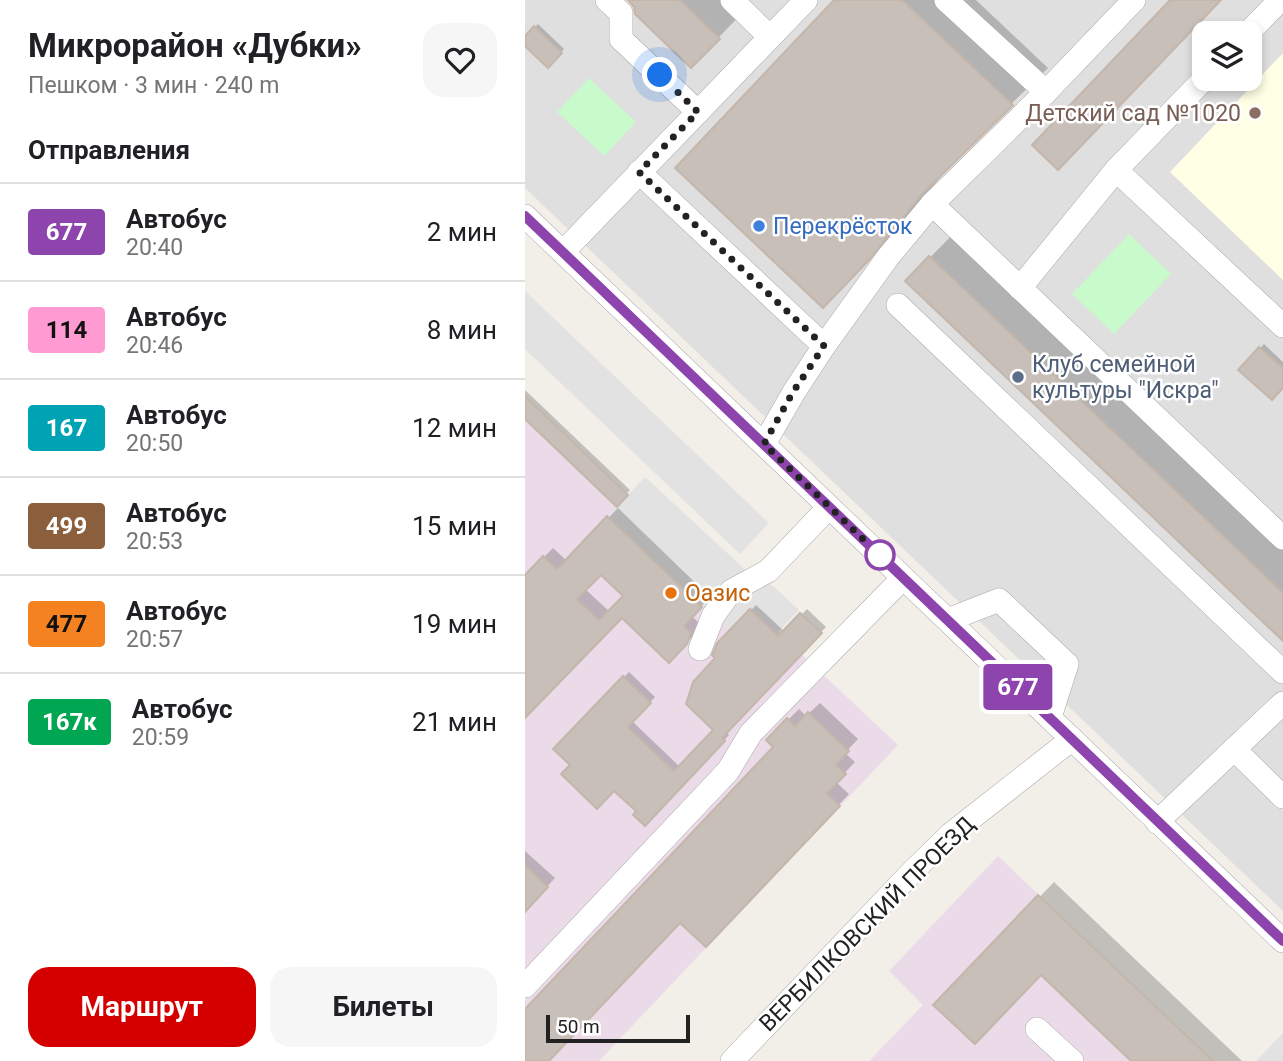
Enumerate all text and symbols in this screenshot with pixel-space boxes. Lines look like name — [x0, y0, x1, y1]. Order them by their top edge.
map controls — [1192, 21, 1262, 91]
button: layers — [1192, 21, 1262, 91]
button: heart — [423, 23, 497, 97]
text: Микрорайон «Дубки» — [28, 26, 362, 65]
your location — [642, 57, 677, 92]
text: Пешком · 3 мин · 240 m — [28, 72, 279, 99]
place label: Детский сад №1020 — [1025, 100, 1241, 127]
marker: Детский сад №1020 — [1247, 105, 1263, 121]
text: Отправления — [28, 135, 190, 165]
text: Автобус — [126, 204, 227, 234]
place label: Перекрёсток — [773, 213, 913, 240]
text: 2 мин — [427, 217, 497, 247]
text: 677 — [46, 218, 87, 246]
marker: Перекрёсток — [751, 218, 767, 234]
text: 20:40 — [126, 234, 183, 261]
text: Автобус — [126, 302, 227, 332]
text: 8 мин — [427, 315, 497, 345]
text: 114 — [46, 316, 87, 344]
text: 20:46 — [126, 332, 183, 359]
place label: Клуб семейной культуры "Искра" — [1032, 351, 1219, 404]
marker: Клуб семейной культуры "Искра" — [1010, 369, 1026, 385]
text: Автобус — [126, 400, 227, 430]
text: 12 мин — [412, 413, 497, 443]
text: 167 — [46, 414, 87, 442]
text: 20:50 — [126, 430, 183, 457]
text: Автобус — [126, 498, 227, 528]
text: 15 мин — [412, 511, 497, 541]
text: 499 — [46, 512, 87, 540]
text: 20:53 — [126, 528, 183, 555]
unlabelled marker — [865, 540, 895, 570]
place label: Оазис — [685, 580, 750, 607]
marker: Оазис — [663, 585, 679, 601]
text: Автобус — [126, 596, 227, 626]
text: 19 мин — [412, 609, 497, 639]
text: 477 — [46, 610, 87, 638]
text: 20:57 — [126, 626, 183, 653]
line badge: 677 — [978, 664, 1058, 710]
text: 677 — [997, 673, 1039, 701]
text: Автобус — [132, 694, 233, 724]
text: 21 мин — [412, 707, 497, 737]
text: 167к — [42, 708, 97, 736]
text: 20:59 — [132, 724, 189, 751]
street label: ВЕРБИЛКОВСКИЙ ПРОЕЗД — [753, 810, 980, 1037]
button: Маршрут — [28, 967, 256, 1047]
button: Билеты — [270, 967, 497, 1047]
scale bar — [546, 1012, 689, 1044]
text: 50 m — [557, 1015, 600, 1038]

